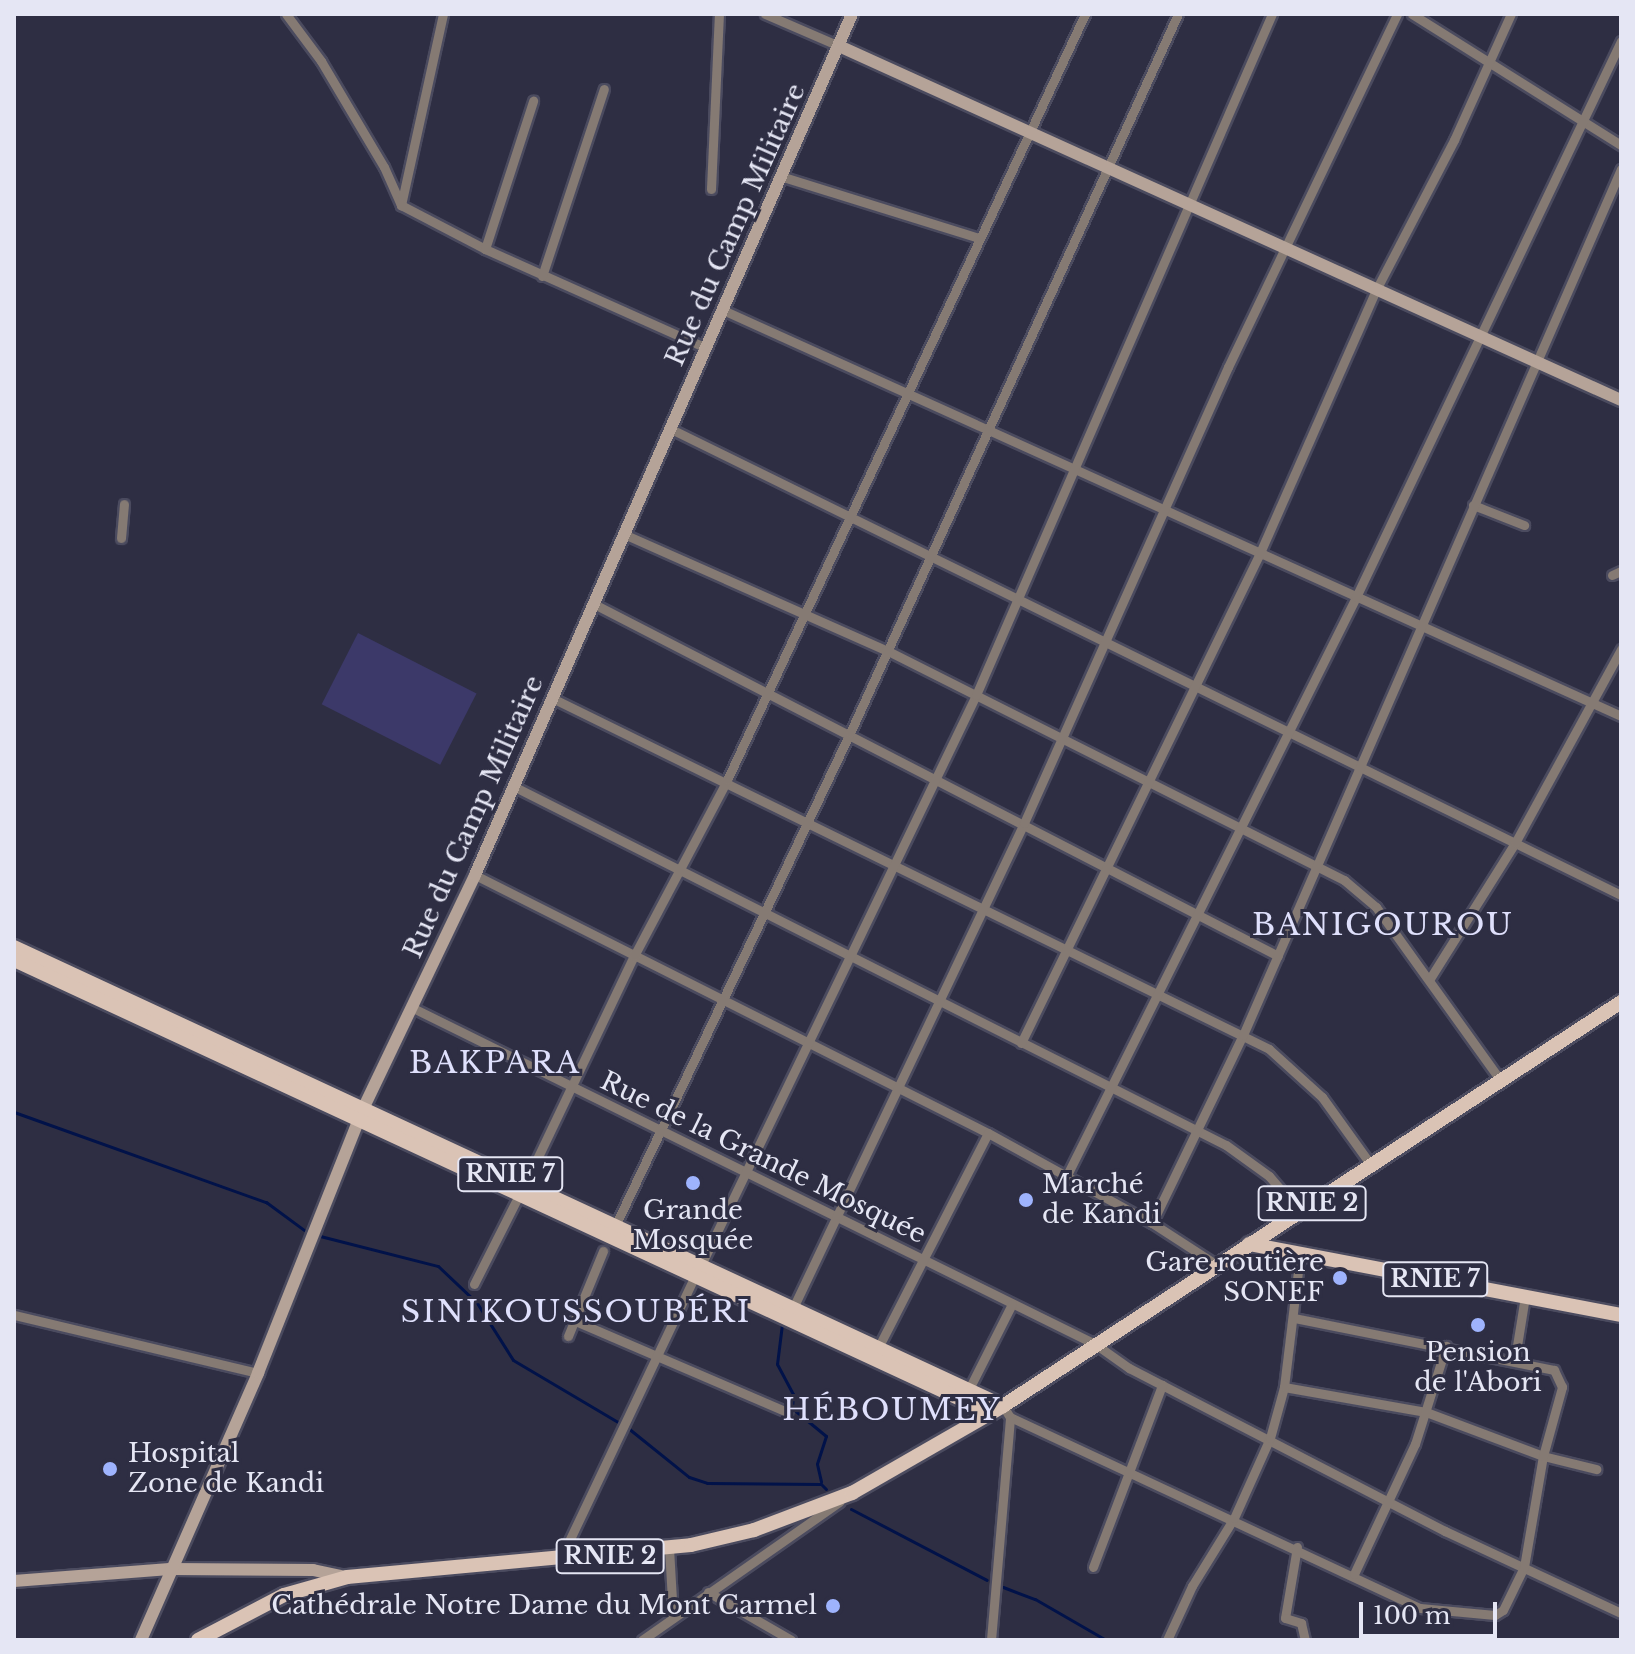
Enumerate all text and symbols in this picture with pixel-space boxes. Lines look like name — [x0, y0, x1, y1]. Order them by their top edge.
street label: Rue du Camp Militaire — [660, 79, 812, 371]
street label: Rue du Camp Militaire — [398, 671, 550, 963]
district label: BANIGOUROU — [1252, 907, 1514, 943]
district label: BAKPARA — [409, 1045, 581, 1081]
street label: Rue de la Grande Mosquée — [595, 1065, 931, 1251]
road number: RNIE 7 — [456, 1154, 564, 1194]
place label: Marché de Kandi — [1042, 1169, 1161, 1230]
marker: Grande Mosquée — [684, 1174, 702, 1192]
road number: RNIE 2 — [1256, 1183, 1368, 1223]
marker: Marché de Kandi — [1017, 1191, 1035, 1209]
place label: Grande Mosquée — [633, 1195, 753, 1256]
place label: Gare routière SONEF — [1145, 1247, 1324, 1308]
road number: RNIE 7 — [1381, 1259, 1489, 1299]
marker: Gare routière SONEF — [1331, 1269, 1349, 1287]
district label: SINIKOUSSOUBÉRI — [401, 1294, 751, 1330]
marker: Pension de l'Abori — [1469, 1316, 1487, 1334]
place label: Pension de l'Abori — [1414, 1337, 1542, 1398]
district label: HÉBOUMEY — [783, 1392, 1001, 1428]
place label: Hospital Zone de Kandi — [128, 1438, 324, 1500]
marker: Hospital Zone de Kandi — [99, 1458, 121, 1480]
road number: RNIE 2 — [554, 1536, 666, 1576]
scale bar — [1363, 1586, 1501, 1636]
place label: Cathédrale Notre Dame du Mont Carmel — [271, 1590, 817, 1622]
marker: Cathédrale Notre Dame du Mont Carmel — [824, 1597, 842, 1615]
text: 100 m — [1373, 1601, 1451, 1630]

